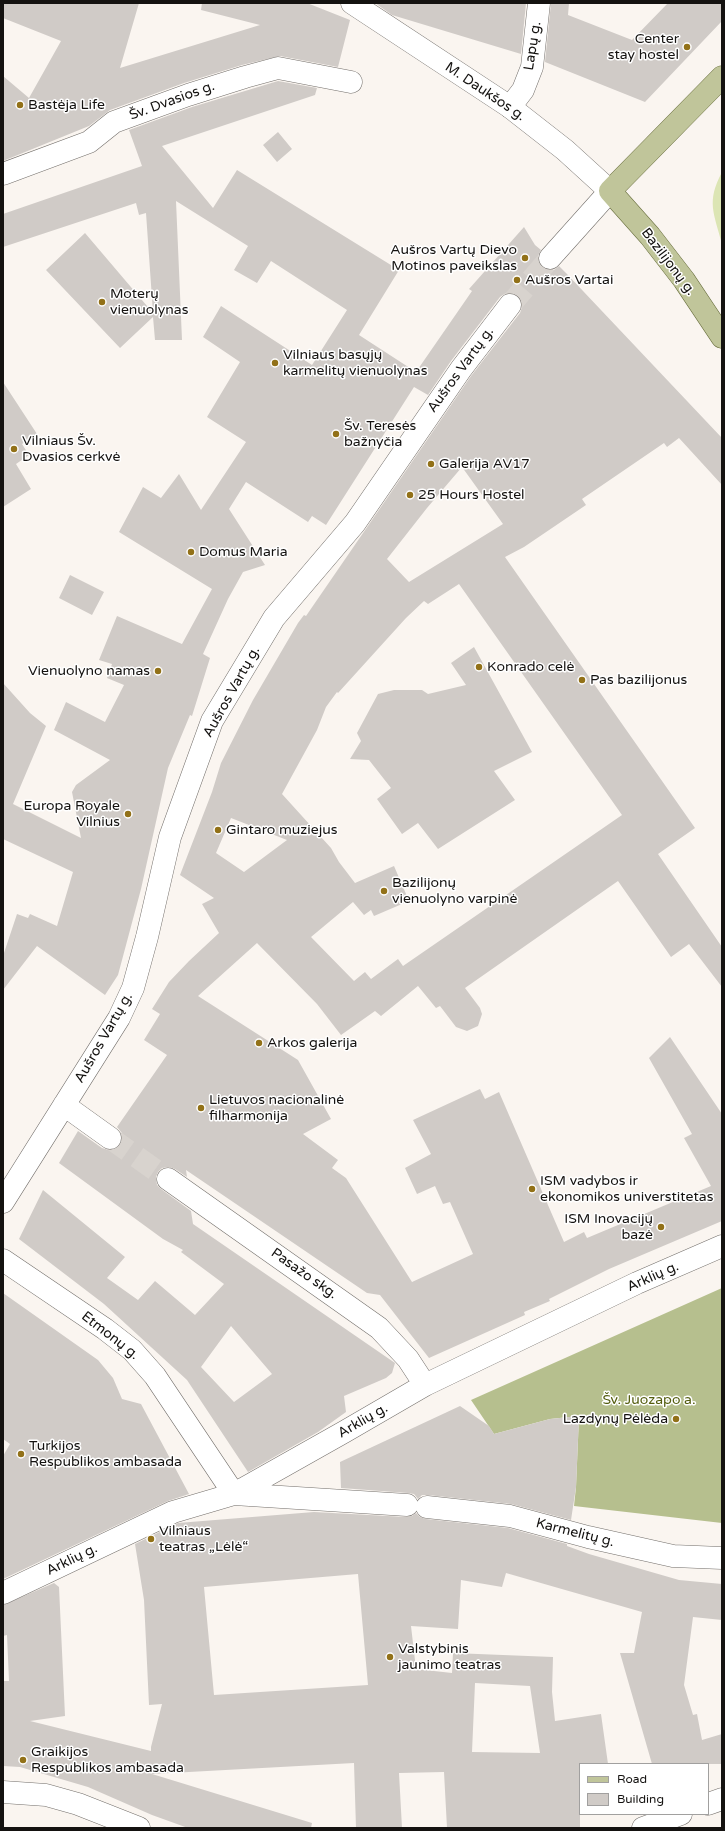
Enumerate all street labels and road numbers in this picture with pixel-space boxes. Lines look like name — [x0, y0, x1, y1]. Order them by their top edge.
street label: Lapų g. — [521, 20, 545, 72]
street label: M. Daukšos g. — [442, 59, 528, 125]
street label: Šv. Dvasios g. — [127, 78, 217, 124]
street label: Bazilijonų g. — [637, 225, 699, 299]
street label: Aušros Vartų g. — [424, 324, 498, 416]
street label: Aušros Vartų g. — [200, 643, 264, 741]
street label: Aušros Vartų g. — [71, 990, 137, 1086]
street label: Pasažo skg. — [268, 1245, 340, 1303]
street label: Arklių g. — [624, 1258, 682, 1296]
street label: Etmonų g. — [78, 1308, 142, 1364]
street label: Arklių g. — [335, 1400, 391, 1442]
street label: Karmelitų g. — [534, 1515, 616, 1551]
street label: Arklių g. — [44, 1540, 100, 1580]

